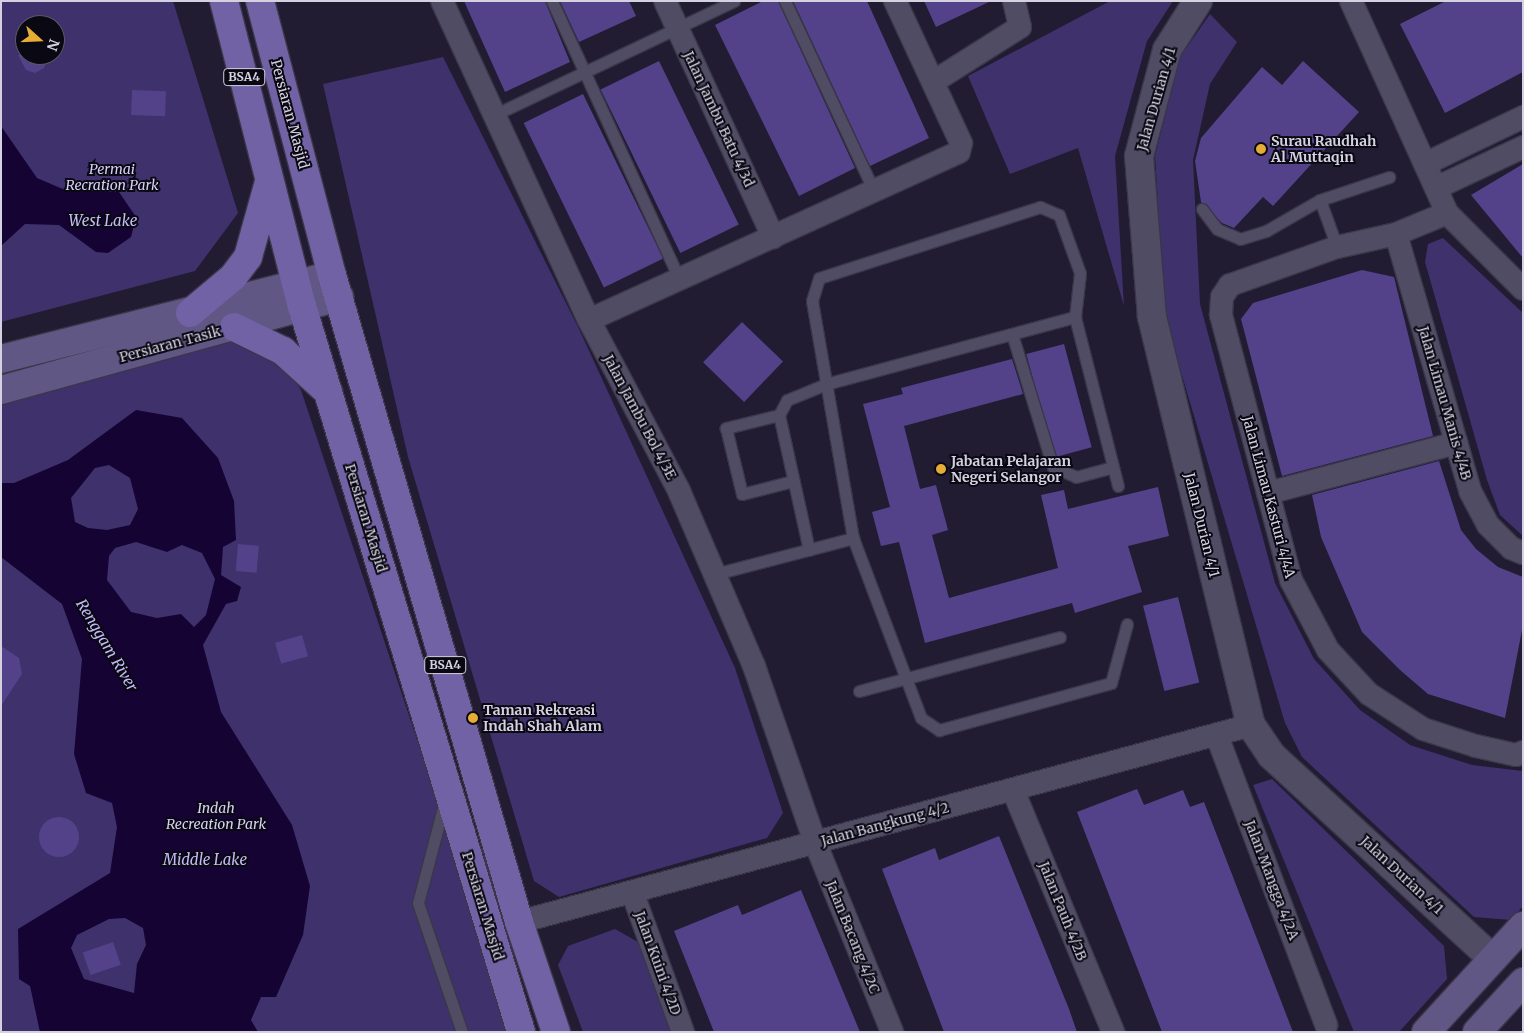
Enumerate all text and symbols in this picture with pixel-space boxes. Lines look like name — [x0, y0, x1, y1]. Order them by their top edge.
north arrow — [15, 15, 65, 65]
text: N — [43, 37, 64, 53]
street label: Jalan Durian 4/1 — [1133, 45, 1179, 153]
street label: Jalan Jambu Batu 4/3d — [680, 48, 758, 190]
street label: Persiaran Masjid — [267, 58, 313, 170]
road number: BSA4 — [223, 68, 265, 86]
place label: Surau Raudhah Al Muttaqin — [1271, 133, 1376, 166]
marker: Surau Raudhah Al Muttaqin — [1255, 143, 1267, 155]
park label: Permai Recration Park — [65, 161, 159, 193]
water label: West Lake — [69, 212, 137, 230]
street label: Persiaran Tasik — [117, 322, 223, 366]
street label: Jalan Limau Manis 4/4B — [1415, 324, 1475, 482]
street label: Jalan Jambu Bol 4/3E — [600, 352, 680, 482]
street label: Jalan Limau Kasturi 4/4A — [1239, 414, 1299, 580]
place label: Jabatan Pelajaran Negeri Selangor — [951, 453, 1071, 486]
street label: Persiaran Masjid — [342, 462, 390, 574]
marker: Jabatan Pelajaran Negeri Selangor — [935, 463, 947, 475]
street label: Jalan Durian 4/1 — [1181, 471, 1223, 579]
water label: Renggam River — [72, 596, 142, 694]
road number: BSA4 — [424, 656, 466, 674]
place label: Taman Rekreasi Indah Shah Alam — [483, 702, 602, 734]
marker: Taman Rekreasi Indah Shah Alam — [467, 712, 479, 724]
street label: Jalan Bangkung 4/2 — [819, 799, 951, 849]
park label: Indah Recreation Park — [166, 800, 266, 832]
street label: Jalan Mangga 4/2A — [1241, 818, 1303, 942]
street label: Jalan Durian 4/1 — [1357, 832, 1447, 918]
street label: Persiaran Masjid — [459, 850, 507, 962]
water label: Middle Lake — [163, 851, 247, 869]
street label: Jalan Pauh 4/2B — [1036, 859, 1090, 963]
street label: Jalan Bacang 4/2C — [823, 878, 883, 996]
street label: Jalan Kuini 4/2D — [631, 909, 685, 1017]

